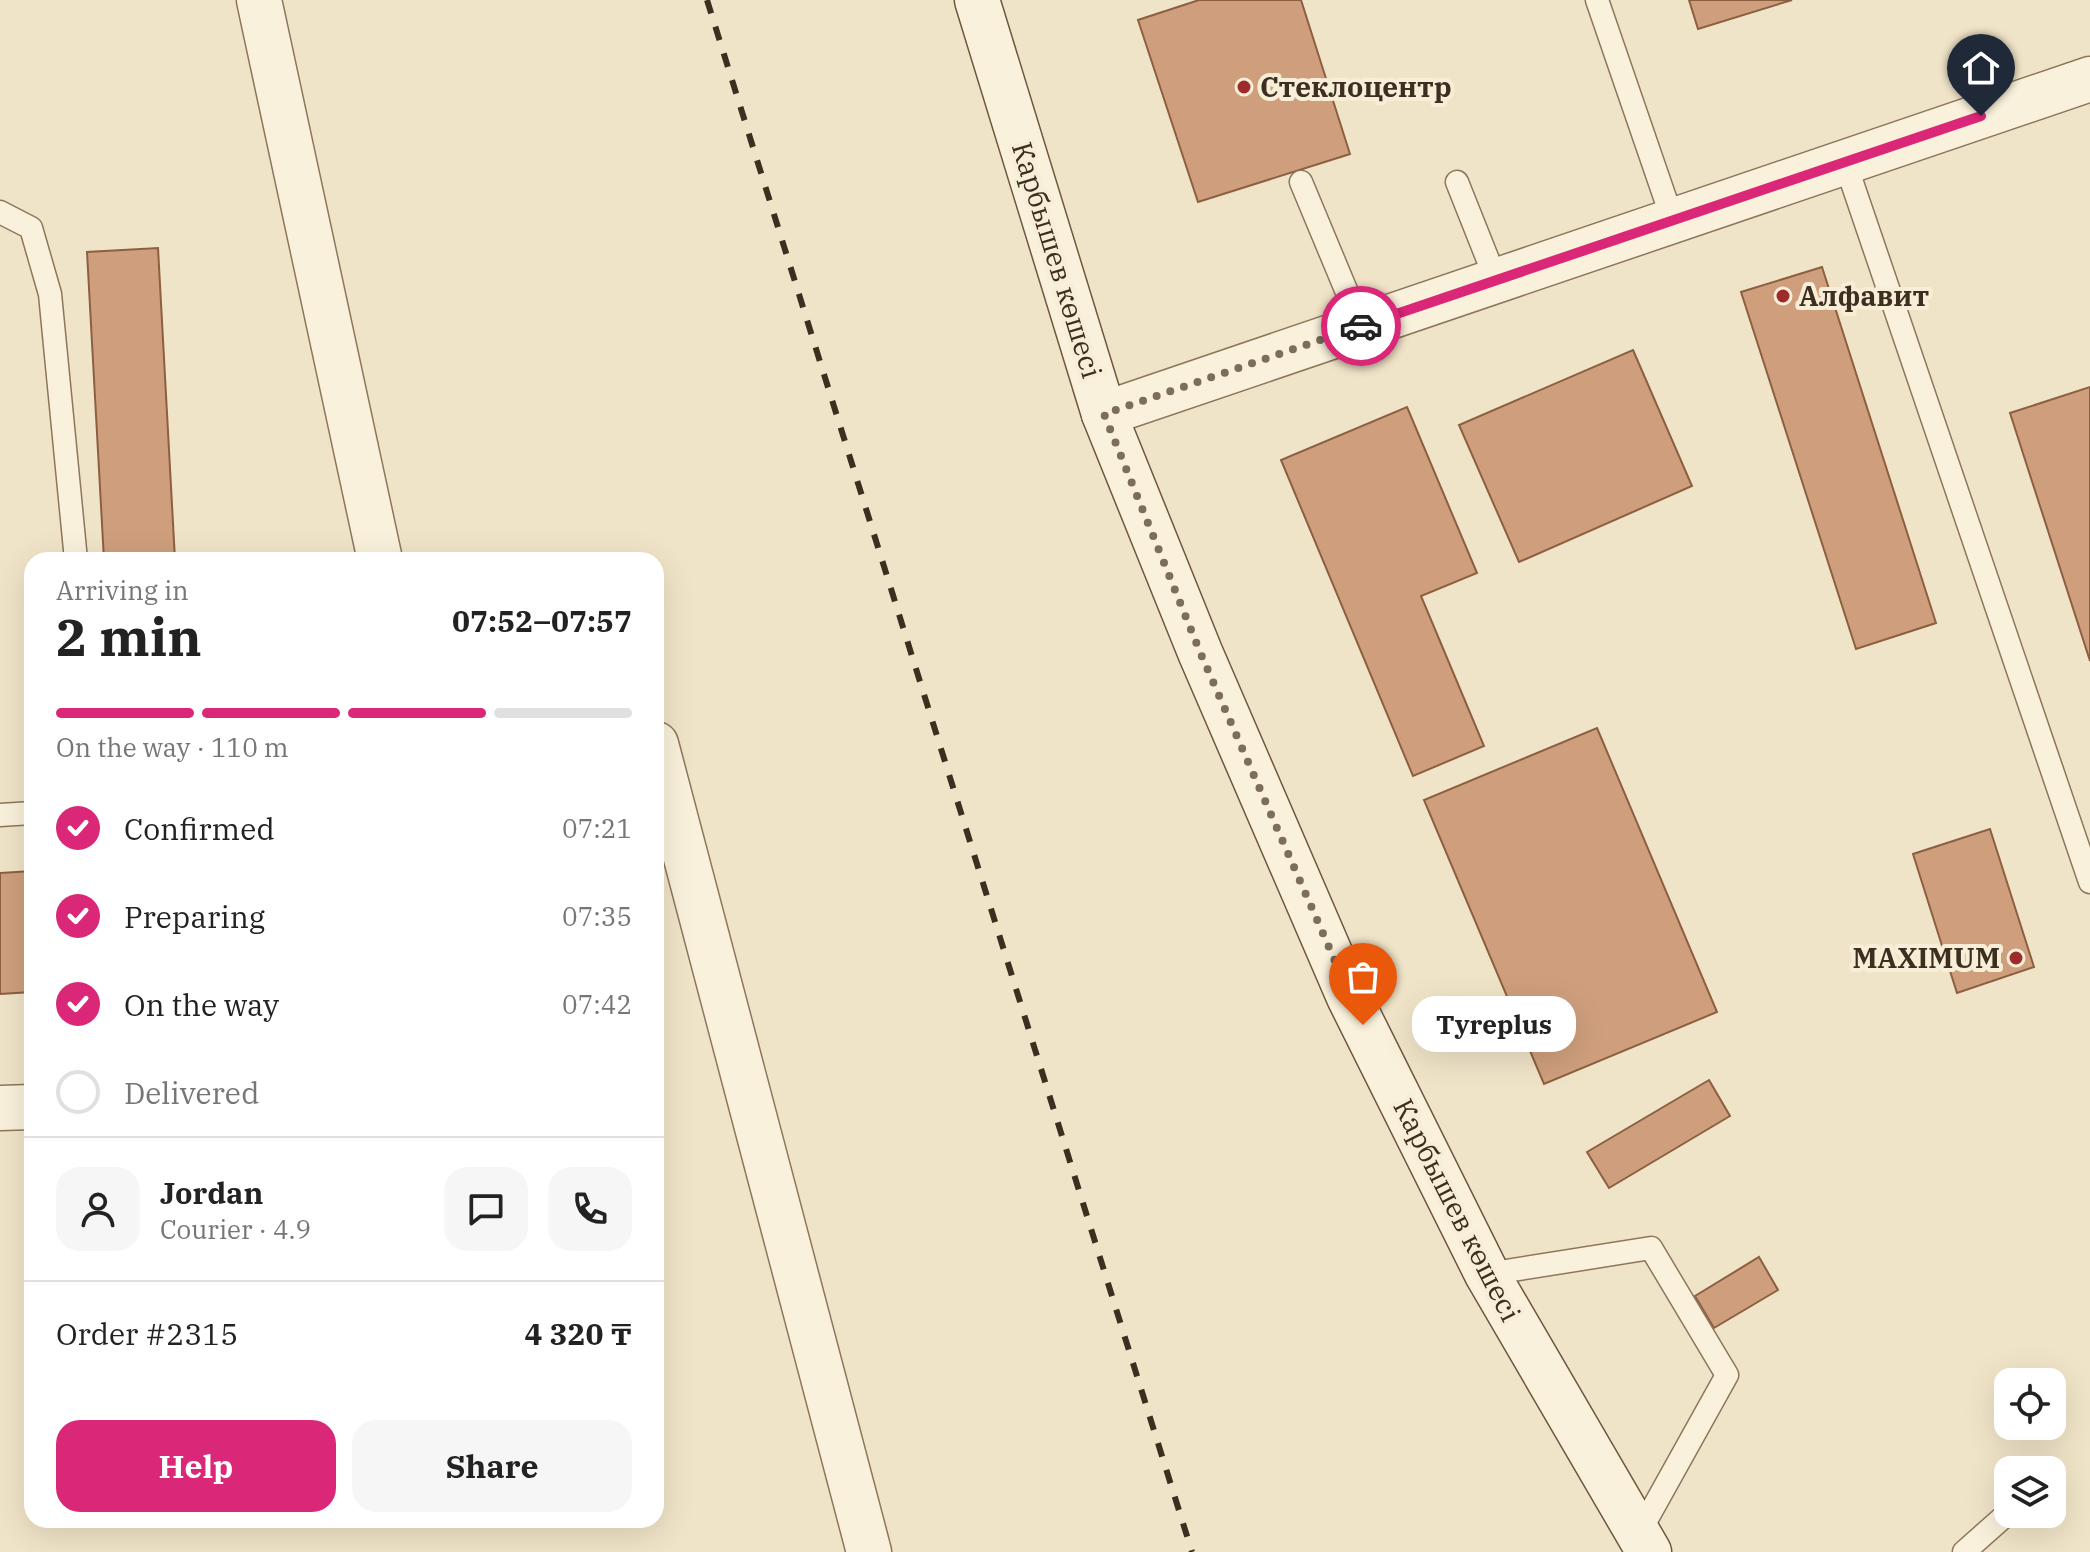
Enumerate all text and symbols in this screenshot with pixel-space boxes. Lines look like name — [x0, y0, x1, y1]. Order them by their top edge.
pin — [1947, 34, 2015, 116]
icon: home — [1959, 46, 2003, 90]
place label: Стеклоцентр — [1260, 68, 1452, 105]
marker: Стеклоцентр — [1235, 78, 1253, 96]
street label: Карбышев көшесі — [1004, 137, 1111, 383]
place label: Алфавит — [1799, 277, 1929, 314]
courier — [1321, 286, 1401, 366]
marker: Алфавит — [1774, 287, 1792, 305]
icon: car — [1339, 304, 1383, 348]
text: Arriving in — [56, 573, 189, 607]
text: 07:52–07:57 — [452, 601, 632, 640]
text: 2 min — [56, 603, 202, 670]
text: On the way · 110 m — [56, 730, 289, 764]
icon: check — [56, 806, 100, 850]
text: Confirmed — [124, 809, 275, 848]
text: 07:21 — [562, 811, 632, 845]
icon: check — [56, 894, 100, 938]
text: Preparing — [124, 897, 265, 936]
text: 07:35 — [562, 899, 632, 933]
place label: MAXIMUM — [1852, 939, 2000, 976]
pin — [1329, 943, 1397, 1025]
marker: MAXIMUM — [2007, 949, 2025, 967]
icon: bag — [1341, 955, 1385, 999]
icon: check — [56, 982, 100, 1026]
text: On the way — [124, 985, 279, 1024]
text: 07:42 — [562, 987, 632, 1021]
callout: Tyreplus — [1411, 997, 1575, 1053]
text: Tyreplus — [1436, 1007, 1552, 1041]
text: Delivered — [124, 1073, 259, 1112]
street label: Карбышев көшесі — [1385, 1092, 1530, 1327]
button: person — [56, 1167, 140, 1251]
button: chat — [444, 1167, 528, 1251]
button: phone — [548, 1167, 632, 1251]
text: Jordan — [160, 1173, 263, 1212]
text: Courier · 4.9 — [160, 1212, 311, 1246]
text: Order #2315 — [56, 1314, 238, 1353]
text: 4 320 ₸ — [525, 1314, 632, 1353]
map controls — [1994, 1368, 2066, 1528]
button: locate — [1994, 1368, 2066, 1440]
button: Help — [56, 1420, 336, 1512]
button: Share — [352, 1420, 632, 1512]
button: layers — [1994, 1456, 2066, 1528]

